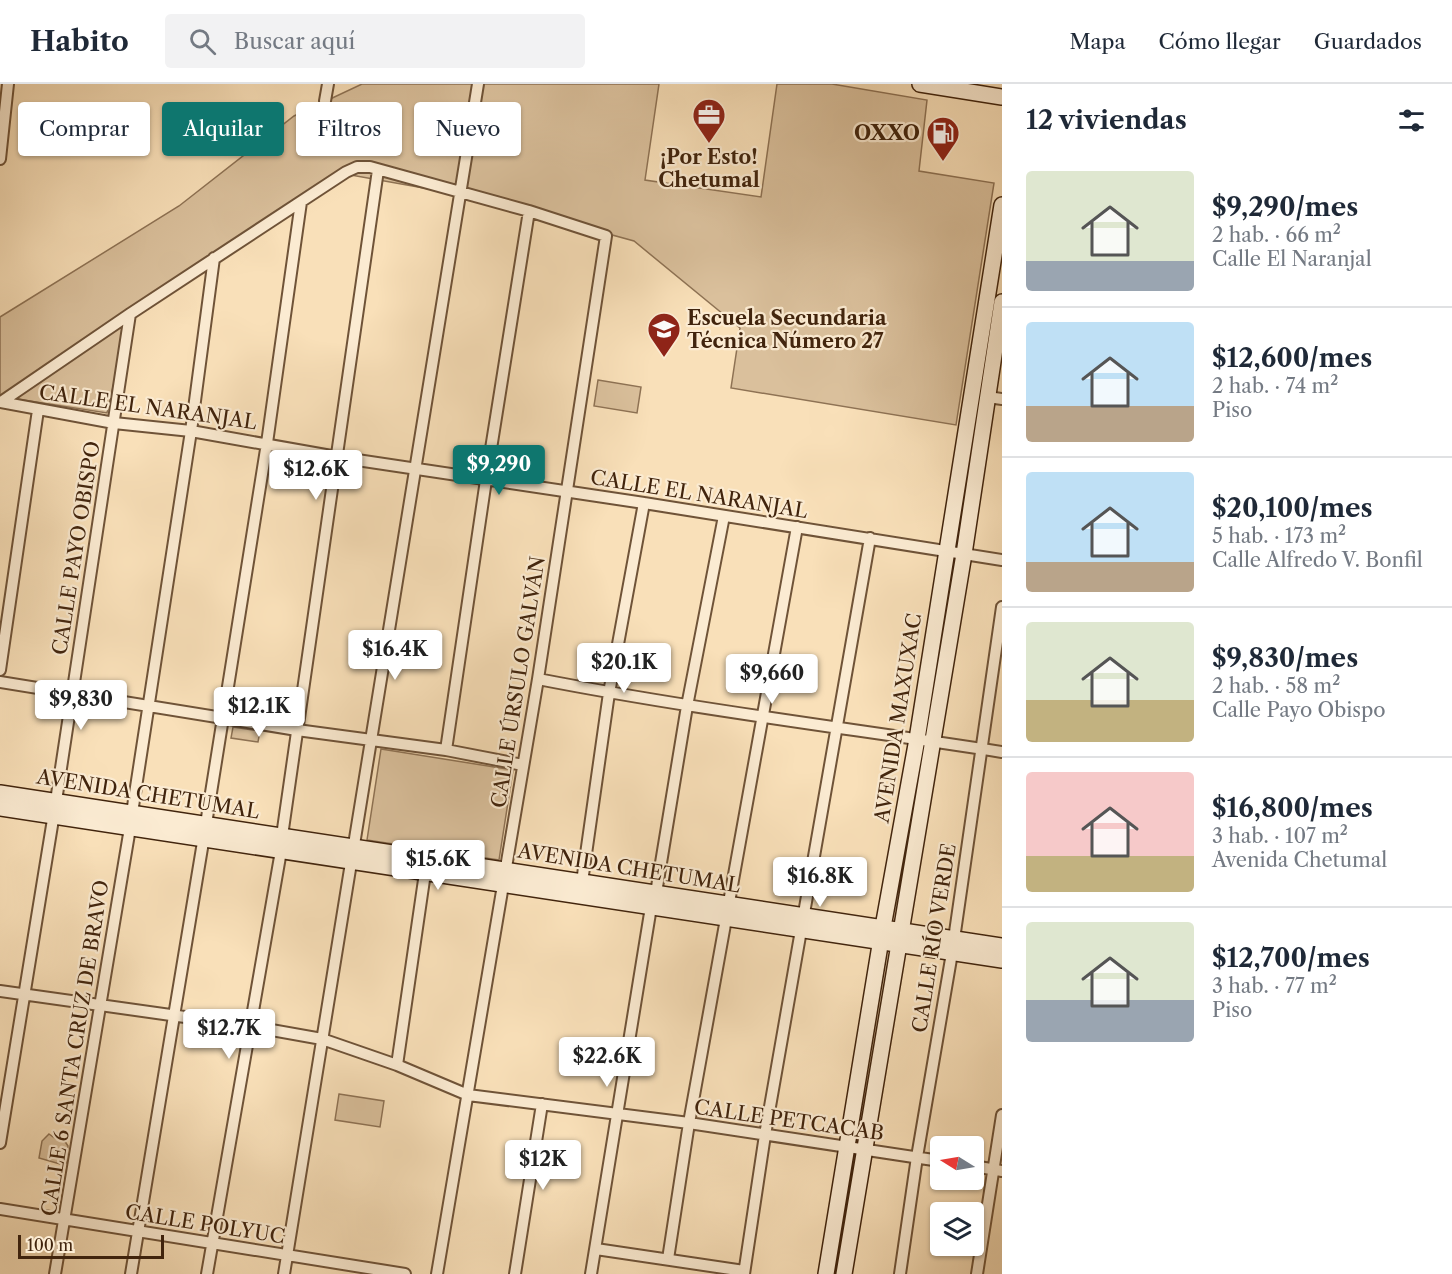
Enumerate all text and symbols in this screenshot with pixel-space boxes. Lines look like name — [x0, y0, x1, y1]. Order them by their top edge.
search box — [165, 14, 585, 68]
text: Habito — [30, 24, 129, 58]
icon: search — [186, 25, 219, 58]
text: Buscar aquí — [234, 28, 355, 55]
text: Mapa — [1069, 29, 1126, 54]
text: Cómo llegar — [1159, 29, 1281, 54]
text: Guardados — [1314, 29, 1422, 54]
office icon: ¡Por Esto! Chetumal — [691, 97, 727, 144]
chip: Comprar — [18, 102, 150, 156]
chip: Alquilar — [162, 102, 284, 156]
chip: Filtros — [296, 102, 402, 156]
chip: Nuevo — [414, 102, 521, 156]
text: 12 viviendas — [1026, 104, 1187, 136]
icon: filters — [1395, 104, 1428, 137]
fuel station icon: OXXO — [925, 115, 961, 162]
place label: OXXO — [854, 121, 920, 145]
place label: ¡Por Esto! Chetumal — [658, 145, 760, 192]
text: $9,290/mes — [1212, 191, 1358, 223]
icon: home — [1074, 195, 1146, 267]
text: 2 hab. · 66 m² — [1212, 223, 1341, 247]
text: Calle El Naranjal — [1212, 247, 1372, 271]
place label: Escuela Secundaria Técnica Número 27 — [687, 306, 887, 353]
school or university icon: Escuela Secundaria Técnica Número 27 — [646, 311, 682, 358]
text: $12,600/mes — [1212, 342, 1372, 374]
icon: home — [1074, 346, 1146, 418]
text: 2 hab. · 74 m² — [1212, 374, 1338, 398]
street label: CALLE EL NARANJAL — [38, 380, 258, 434]
text: Piso — [1212, 398, 1252, 422]
street label: CALLE PAYO OBISPO — [47, 439, 105, 657]
pin: $9,290 — [450, 445, 548, 496]
pin: $12.6K — [267, 450, 365, 501]
text: $9,290 — [467, 452, 531, 476]
text: $12.6K — [283, 457, 349, 481]
street label: CALLE EL NARANJAL — [589, 465, 809, 523]
text: $20,100/mes — [1212, 492, 1373, 524]
icon: home — [1074, 496, 1146, 568]
text: 5 hab. · 173 m² — [1212, 524, 1346, 548]
text: Calle Alfredo V. Bonfil — [1212, 548, 1423, 572]
street label: CALLE ÚRSULO GALVÁN — [485, 554, 550, 810]
street label: AVENIDA MAXUXAC — [869, 611, 926, 826]
pin: $16.4K — [346, 630, 444, 681]
text: $16.4K — [362, 637, 428, 661]
text: $9,830/mes — [1212, 642, 1358, 674]
pin: $20.1K — [575, 643, 673, 694]
icon: home — [1074, 646, 1146, 718]
text: $20.1K — [591, 650, 657, 674]
pin: $9,660 — [723, 654, 821, 705]
text: $9,660 — [740, 661, 804, 685]
text: 2 hab. · 58 m² — [1212, 674, 1340, 698]
pin: $9,830 — [32, 680, 130, 731]
text: $9,830 — [49, 687, 113, 711]
pin: $12.1K — [210, 687, 308, 738]
text: $12.1K — [228, 694, 290, 718]
text: Calle Payo Obispo — [1212, 698, 1386, 722]
street label: AVENIDA CHETUMAL — [34, 764, 261, 823]
text: $16,800/mes — [1212, 792, 1373, 824]
icon: home — [1074, 796, 1146, 868]
text: 3 hab. · 107 m² — [1212, 824, 1348, 848]
street label: AVENIDA CHETUMAL — [515, 838, 742, 897]
pin: $15.6K — [389, 840, 487, 891]
street label: CALLE RÍO VERDE — [906, 841, 961, 1034]
text: $15.6K — [406, 847, 470, 871]
text: Avenida Chetumal — [1212, 848, 1387, 872]
pin: $16.8K — [771, 857, 869, 908]
text: $16.8K — [787, 864, 853, 888]
street label: CALLE 6 SANTA CRUZ DE BRAVO — [37, 878, 113, 1218]
text: $12,700/mes — [1212, 942, 1370, 974]
icon: home — [1074, 946, 1146, 1018]
text: 3 hab. · 77 m² — [1212, 974, 1337, 998]
text: Piso — [1212, 998, 1252, 1022]
pin: $12.7K — [180, 1009, 278, 1060]
text: $12.7K — [197, 1016, 261, 1040]
pin: $22.6K — [558, 1037, 656, 1088]
text: $22.6K — [573, 1044, 641, 1068]
street label: CALLE PETCACAB — [693, 1095, 885, 1145]
north arrow — [930, 1136, 984, 1190]
map controls — [930, 1136, 984, 1256]
pin: $12K — [507, 1140, 579, 1191]
text: $12K — [519, 1147, 567, 1171]
street label: CALLE POLYUC — [123, 1200, 287, 1248]
button: layers — [930, 1202, 984, 1256]
scale bar — [18, 1232, 164, 1260]
text: 100 m — [27, 1235, 73, 1255]

